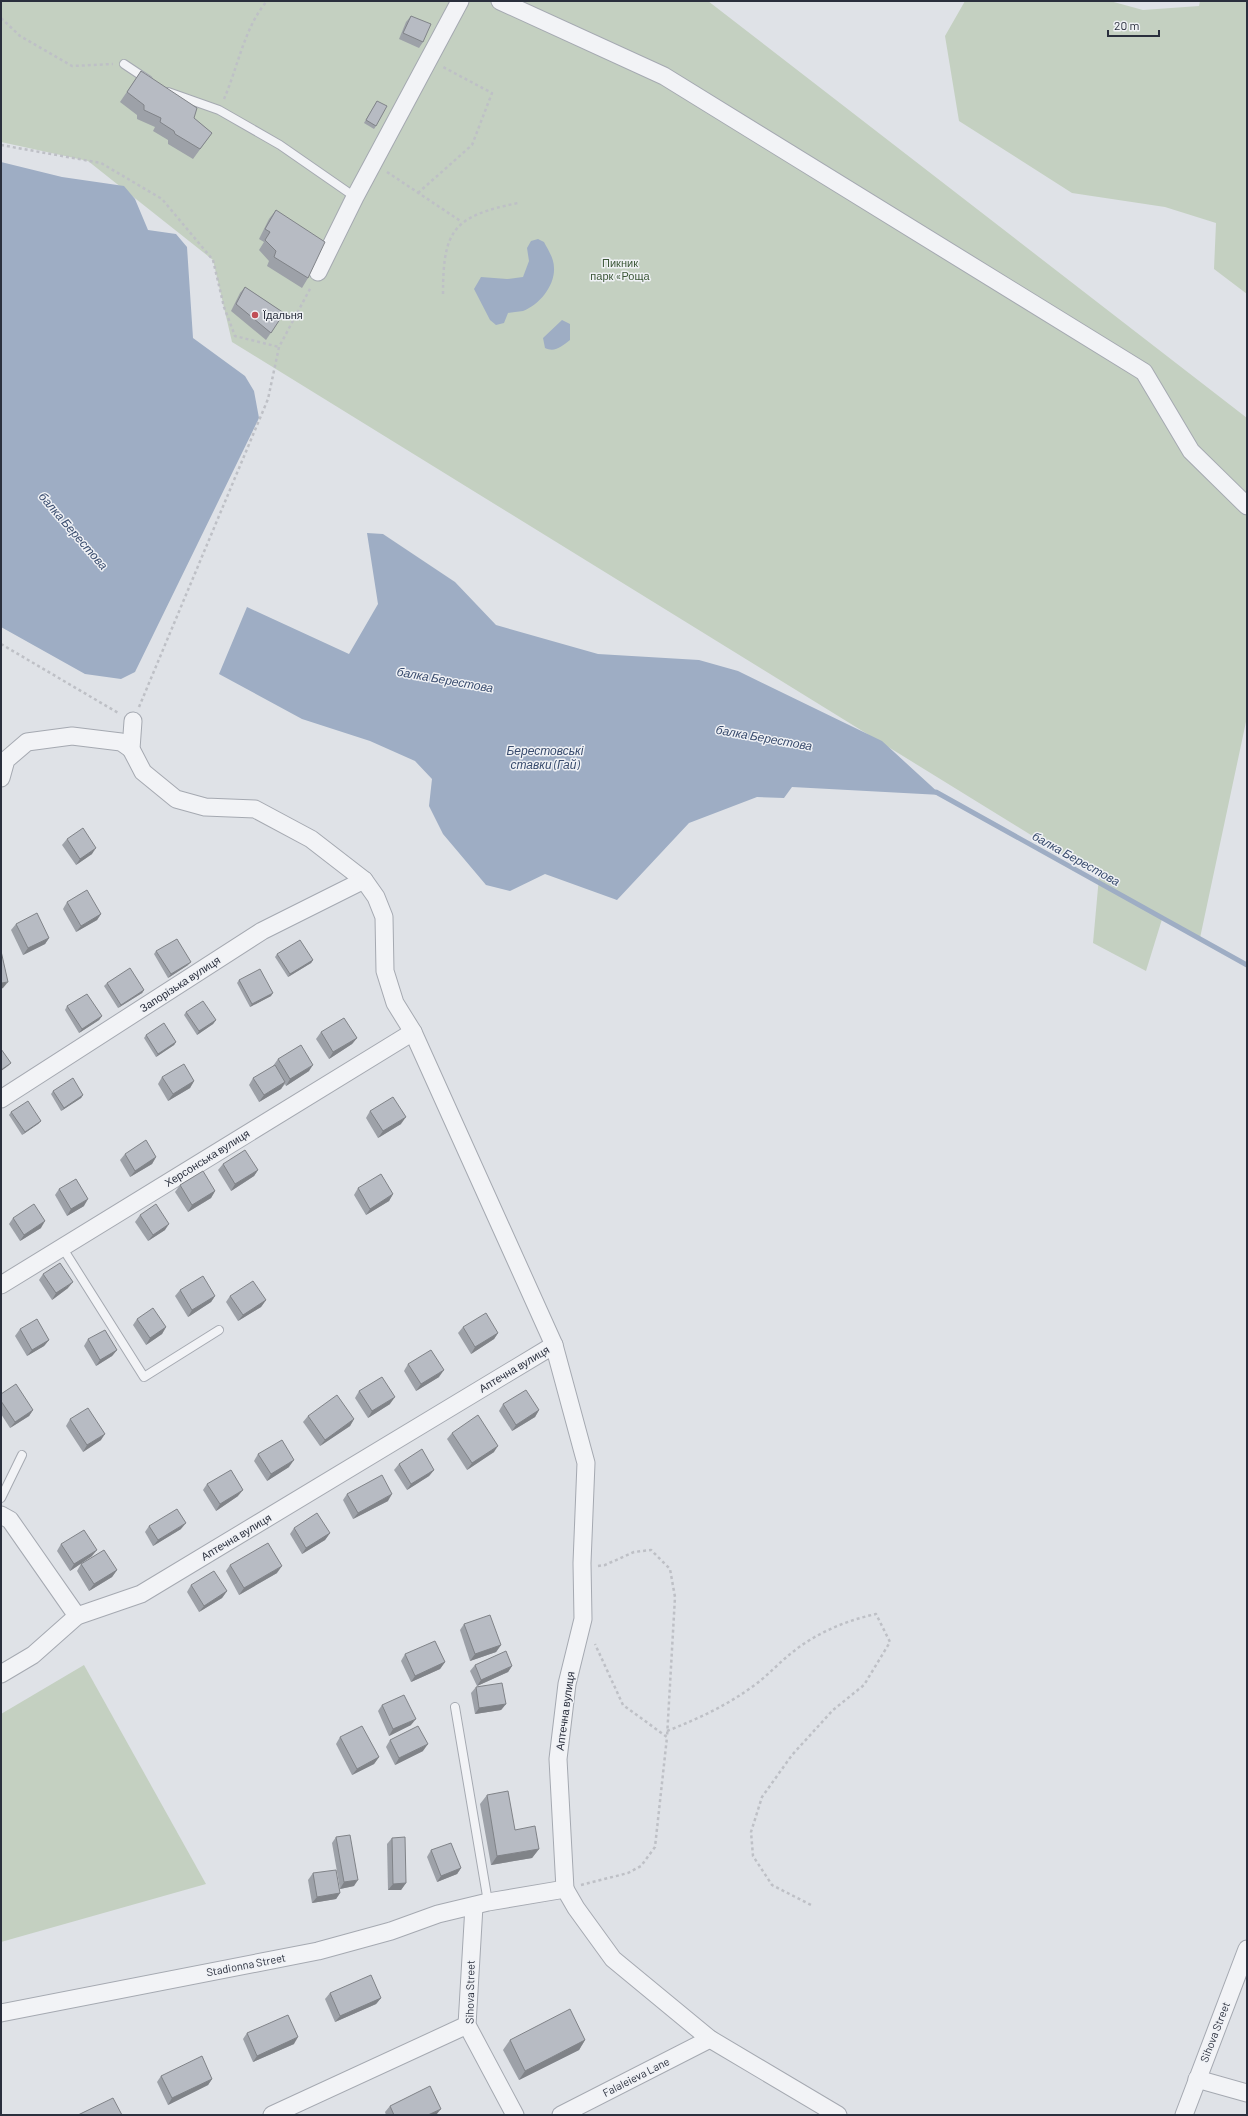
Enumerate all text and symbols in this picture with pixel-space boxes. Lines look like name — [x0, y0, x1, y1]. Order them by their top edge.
scale bar — [1108, 12, 1159, 38]
text: 20 m — [1114, 18, 1140, 32]
park label: Пикник парк «Роща — [590, 256, 651, 282]
place label: Їдальня — [263, 308, 303, 321]
marker: Їдальня — [250, 310, 260, 320]
water label: балка Берестова — [36, 489, 111, 573]
water label: балка Берестова — [396, 664, 495, 695]
water label: балка Берестова — [715, 722, 814, 753]
water label: Берестовські ставки (Гай) — [507, 743, 584, 771]
water label: балка Берестова — [1030, 828, 1123, 889]
street label: Запорізька вулиця — [137, 953, 222, 1014]
street label: Херсонська вулиця — [162, 1126, 252, 1189]
street label: Аптечна вулиця — [476, 1342, 551, 1395]
street label: Аптечна вулиця — [198, 1510, 273, 1563]
street label: Аптечна вулиця — [553, 1670, 576, 1751]
street label: Stadionna Street — [205, 1950, 287, 1979]
street label: Sihova Street — [462, 1960, 477, 2024]
street label: Sihova Street — [1197, 2000, 1232, 2064]
street label: Falaleieva Lane — [600, 2054, 671, 2099]

